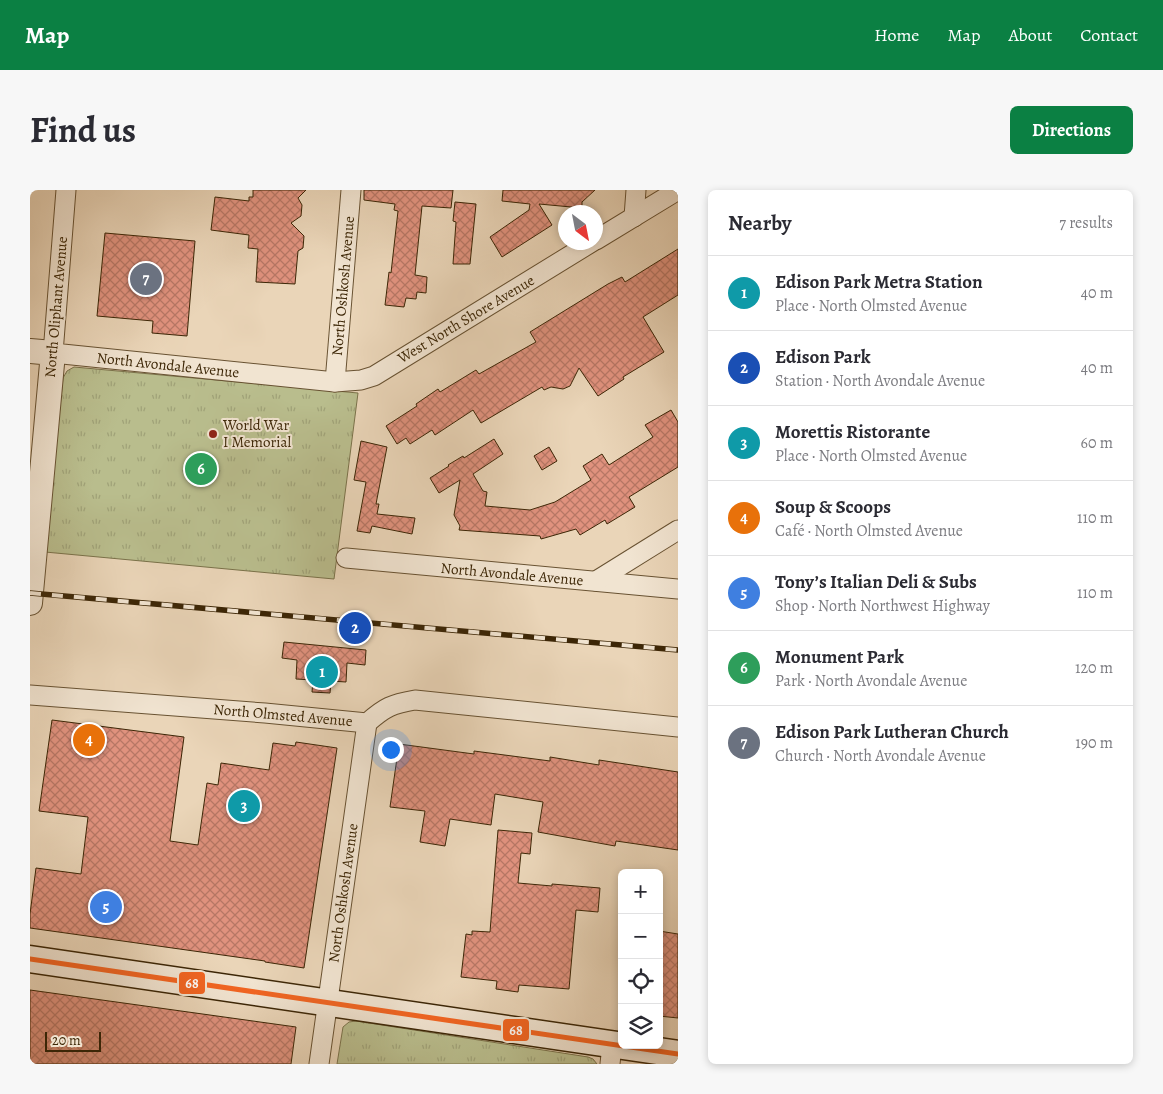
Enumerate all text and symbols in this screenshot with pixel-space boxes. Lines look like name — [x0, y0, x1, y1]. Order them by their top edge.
text: Map — [25, 19, 69, 51]
text: Home — [874, 23, 919, 47]
text: Map — [947, 23, 980, 47]
text: About — [1008, 23, 1052, 47]
text: Contact — [1080, 23, 1138, 47]
text: Find us — [30, 106, 136, 154]
button: Directions — [1010, 106, 1133, 154]
north arrow — [558, 205, 603, 250]
text: Nearby — [728, 209, 791, 237]
text: 7 results — [1059, 212, 1113, 234]
street label: North Oshkosh Avenue — [327, 215, 359, 357]
street label: North Oliphant Avenue — [40, 235, 72, 378]
pin: 7 — [130, 260, 162, 298]
text: Edison Park Metra Station — [775, 269, 983, 295]
street label: West North Shore Avenue — [393, 270, 538, 368]
text: 1 — [741, 282, 747, 304]
text: 40 m — [1081, 282, 1113, 304]
text: Place · North Olmsted Avenue — [775, 295, 967, 317]
text: Edison Park — [775, 344, 870, 370]
street label: North Avondale Avenue — [96, 348, 241, 382]
text: 2 — [740, 357, 748, 379]
text: 40 m — [1081, 357, 1113, 379]
text: Station · North Avondale Avenue — [775, 370, 985, 392]
place label: World War I Memorial — [222, 415, 291, 452]
text: Morettis Ristorante — [775, 419, 930, 445]
marker: World War I Memorial — [207, 428, 219, 440]
text: 3 — [741, 432, 747, 454]
text: 60 m — [1081, 432, 1113, 454]
text: Place · North Olmsted Avenue — [775, 445, 967, 467]
pin: 6 — [185, 450, 217, 488]
text: Soup & Scoops — [775, 494, 891, 520]
text: 4 — [740, 507, 748, 529]
text: 110 m — [1077, 507, 1113, 529]
text: Café · North Olmsted Avenue — [775, 520, 963, 542]
street label: North Avondale Avenue — [440, 558, 585, 590]
text: Tony’s Italian Deli & Subs — [775, 569, 977, 595]
text: 5 — [741, 582, 747, 604]
text: 110 m — [1077, 582, 1113, 604]
text: Shop · North Northwest Highway — [775, 595, 990, 617]
pin: 2 — [339, 609, 371, 647]
text: Monument Park — [775, 644, 904, 670]
pin: 1 — [306, 653, 338, 691]
text: 6 — [740, 657, 748, 679]
text: 120 m — [1075, 657, 1113, 679]
text: Park · North Avondale Avenue — [775, 670, 967, 692]
street label: North Olmsted Avenue — [213, 699, 354, 731]
text: Edison Park Lutheran Church — [775, 719, 1009, 745]
pin: 4 — [73, 721, 105, 759]
text: 7 — [741, 732, 747, 754]
text: 190 m — [1075, 732, 1113, 754]
your location — [378, 737, 404, 763]
text: Church · North Avondale Avenue — [775, 745, 986, 767]
pin: 3 — [228, 787, 260, 825]
street label: North Oshkosh Avenue — [323, 822, 363, 964]
map controls — [618, 869, 663, 1049]
button: + — [618, 869, 663, 914]
pin: 5 — [90, 888, 122, 926]
button: − — [618, 914, 663, 959]
button: locate — [618, 959, 663, 1004]
line badge: 68 — [178, 971, 206, 995]
text: 68 — [185, 974, 199, 993]
button: layers — [618, 1004, 663, 1049]
line badge: 68 — [502, 1018, 530, 1042]
text: 68 — [509, 1021, 523, 1040]
scale bar — [45, 1029, 101, 1052]
text: 20 m — [52, 1031, 81, 1050]

